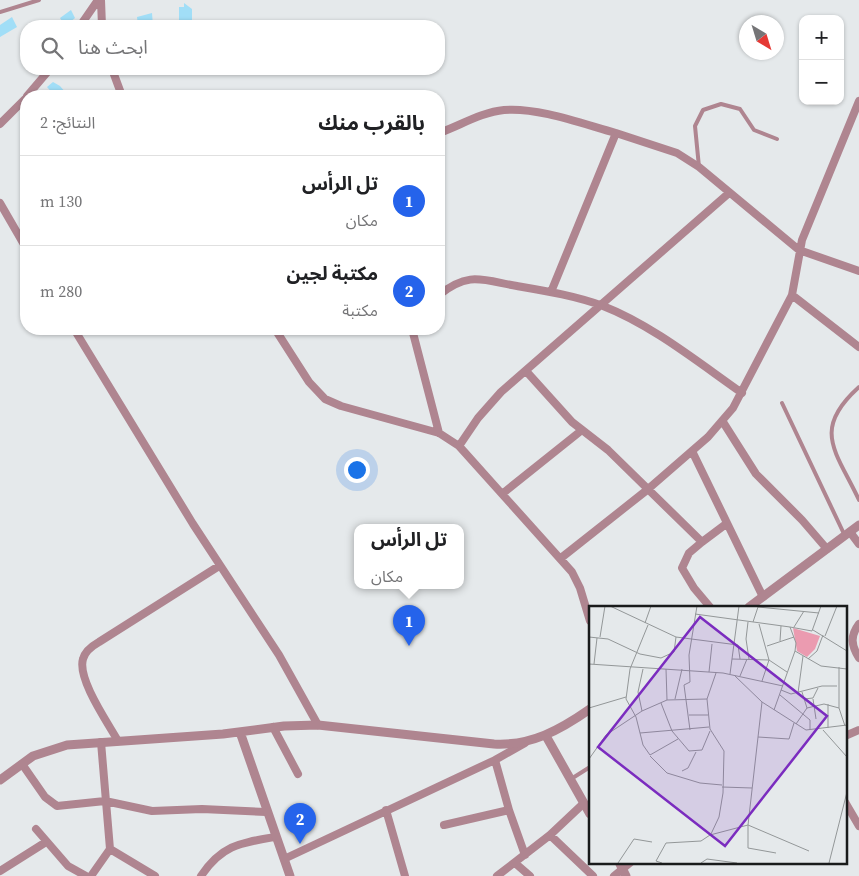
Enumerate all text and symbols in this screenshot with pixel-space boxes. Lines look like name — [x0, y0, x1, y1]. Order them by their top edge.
north arrow — [739, 15, 784, 60]
map controls — [799, 15, 844, 105]
button: + — [799, 15, 844, 60]
search box — [20, 20, 445, 75]
icon: search — [38, 34, 66, 62]
text: ابحث هنا — [78, 34, 148, 60]
button: − — [799, 60, 844, 105]
text: بالقرب منك — [318, 108, 425, 137]
text: النتائج: 2 — [40, 111, 95, 133]
text: تل الرأس — [302, 170, 378, 196]
text: 130 m — [40, 190, 82, 212]
text: 1 — [405, 190, 413, 212]
text: مكان — [346, 209, 378, 231]
text: مكتبة لجين — [286, 260, 378, 286]
text: 280 m — [40, 280, 82, 302]
text: 2 — [405, 280, 413, 302]
text: مكتبة — [342, 299, 378, 321]
your location — [344, 457, 370, 483]
popup — [354, 524, 464, 589]
text: تل الرأس — [371, 526, 447, 552]
text: مكان — [371, 565, 403, 587]
pin: 1 — [393, 605, 425, 646]
inset map — [589, 606, 846, 864]
pin: 2 — [284, 803, 316, 844]

